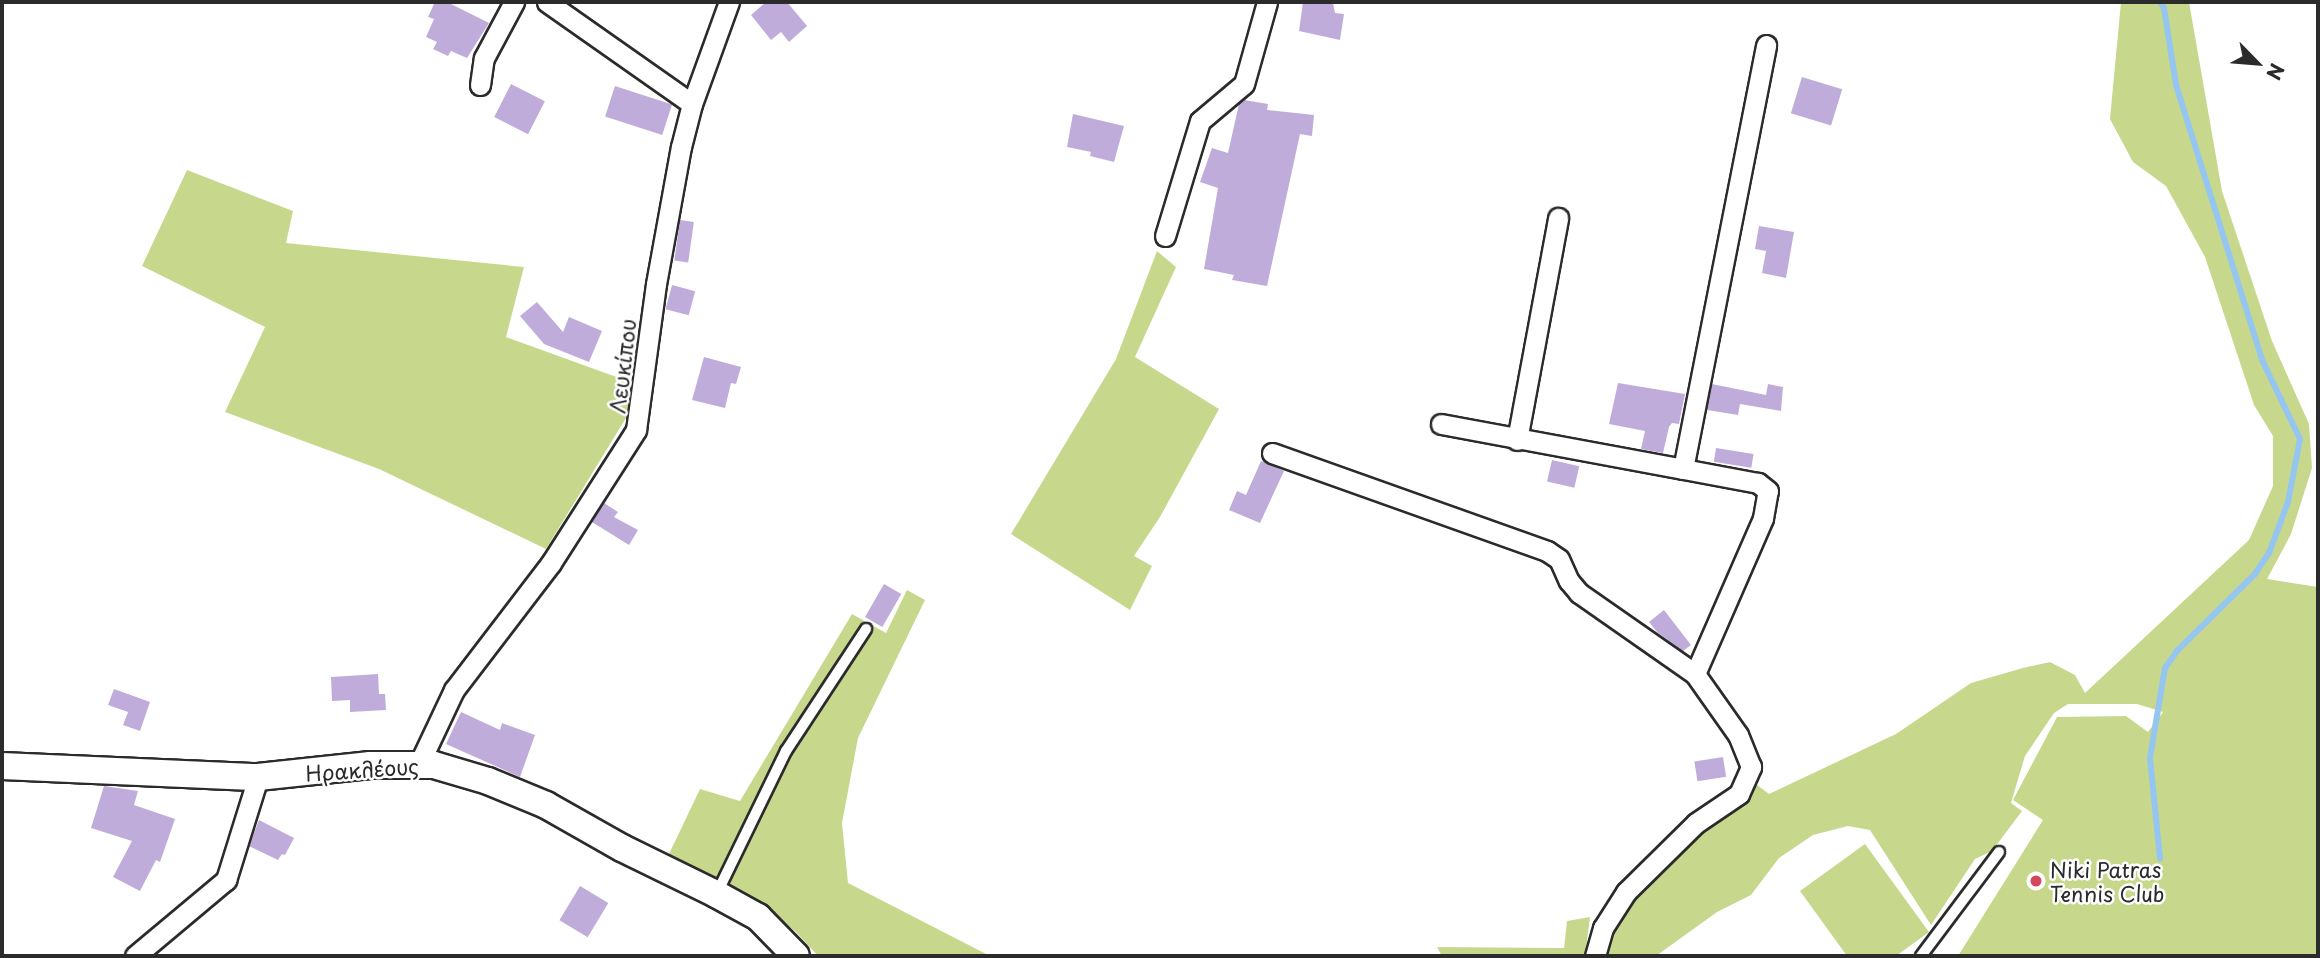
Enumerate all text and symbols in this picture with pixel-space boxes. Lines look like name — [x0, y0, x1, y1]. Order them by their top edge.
north arrow — [2222, 28, 2292, 98]
text: N — [2260, 59, 2292, 85]
street label: Λευκίπου — [604, 317, 640, 415]
street label: Ηρακλέους — [305, 752, 419, 786]
place label: Niki Patras Tennis Club — [2050, 856, 2164, 906]
marker: Niki Patras Tennis Club — [2028, 873, 2044, 889]

